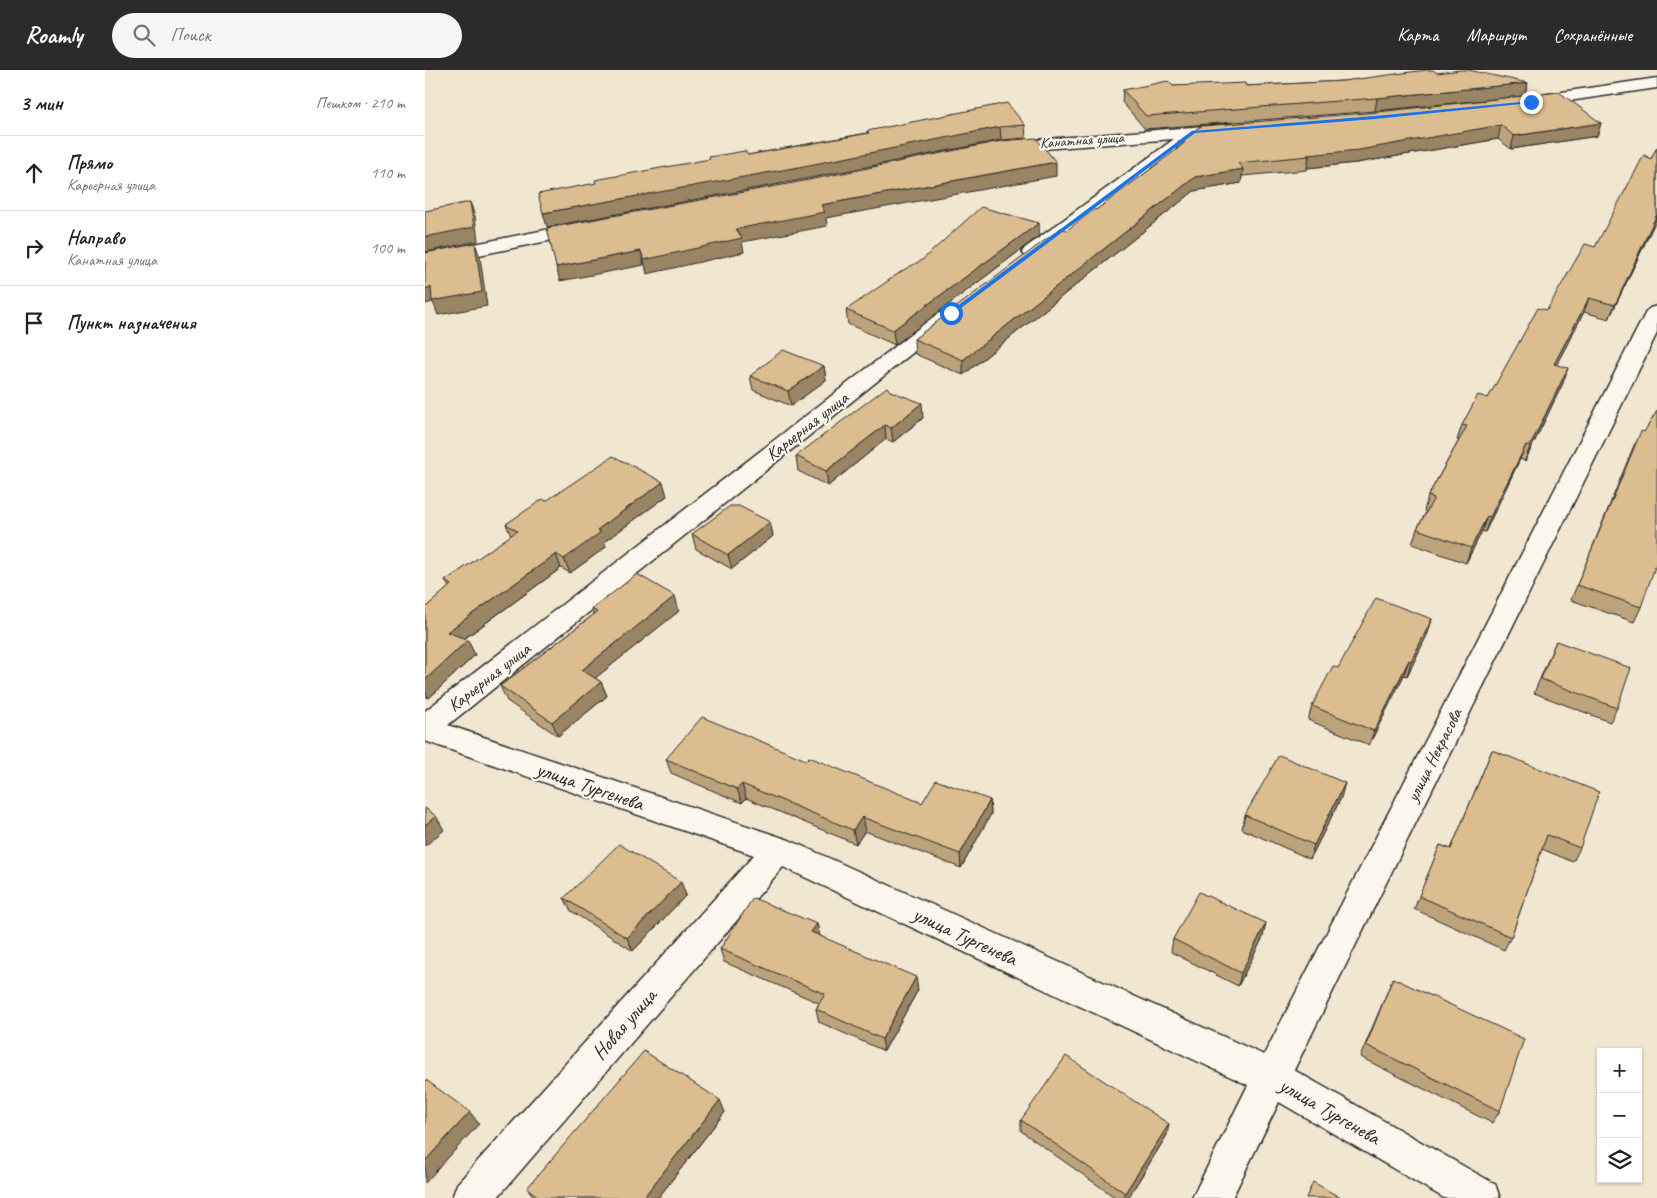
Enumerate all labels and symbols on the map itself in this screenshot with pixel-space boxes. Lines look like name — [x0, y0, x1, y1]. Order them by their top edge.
route end — [1520, 91, 1543, 114]
street label: Канатная улица — [1039, 128, 1126, 153]
route start — [940, 302, 963, 325]
street label: Карьерная улица — [761, 386, 854, 465]
street label: Карьерная улица — [443, 637, 536, 716]
street label: улица Некрасова — [1401, 704, 1467, 806]
street label: улица Тургенева — [531, 755, 649, 817]
street label: улица Тургенева — [907, 900, 1023, 972]
street label: Новая улица — [586, 981, 664, 1065]
street label: улица Тургенева — [1273, 1071, 1386, 1151]

